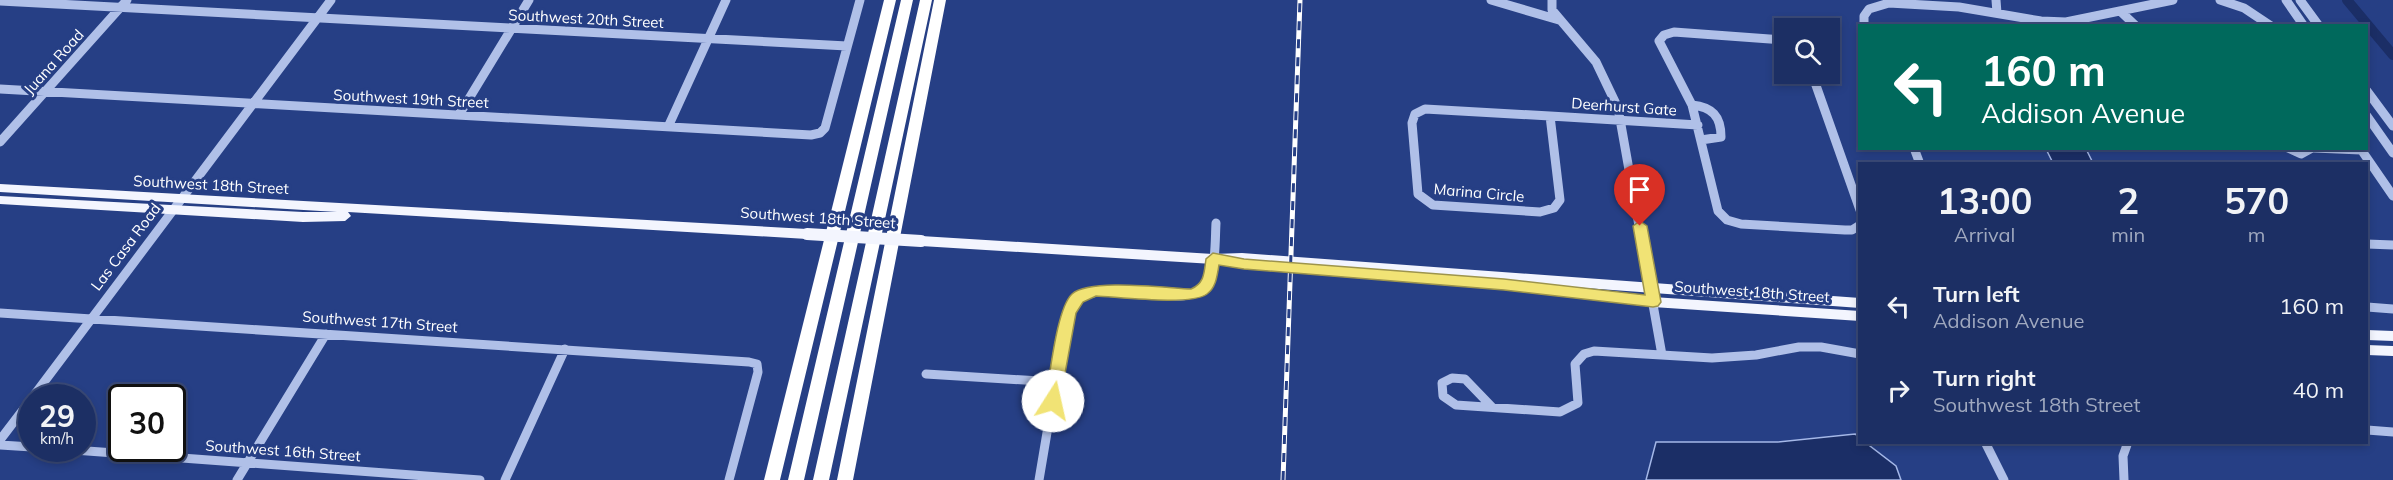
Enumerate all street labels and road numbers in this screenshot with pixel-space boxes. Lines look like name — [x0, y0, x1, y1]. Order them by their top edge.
street label: Southwest 20th Street — [508, 5, 664, 32]
street label: Juana Road — [19, 25, 88, 98]
street label: Southwest 19th Street — [333, 85, 489, 112]
street label: Deerhurst Gate — [1571, 93, 1677, 120]
street label: Southwest 18th Street — [133, 171, 289, 198]
street label: Marina Circle — [1433, 179, 1525, 206]
street label: Las Casa Road — [87, 199, 165, 294]
street label: Southwest 18th Street — [740, 203, 896, 232]
street label: Southwest 18th Street — [1674, 277, 1830, 306]
street label: Southwest 17th Street — [302, 307, 458, 336]
street label: Southwest 16th Street — [205, 436, 361, 465]

